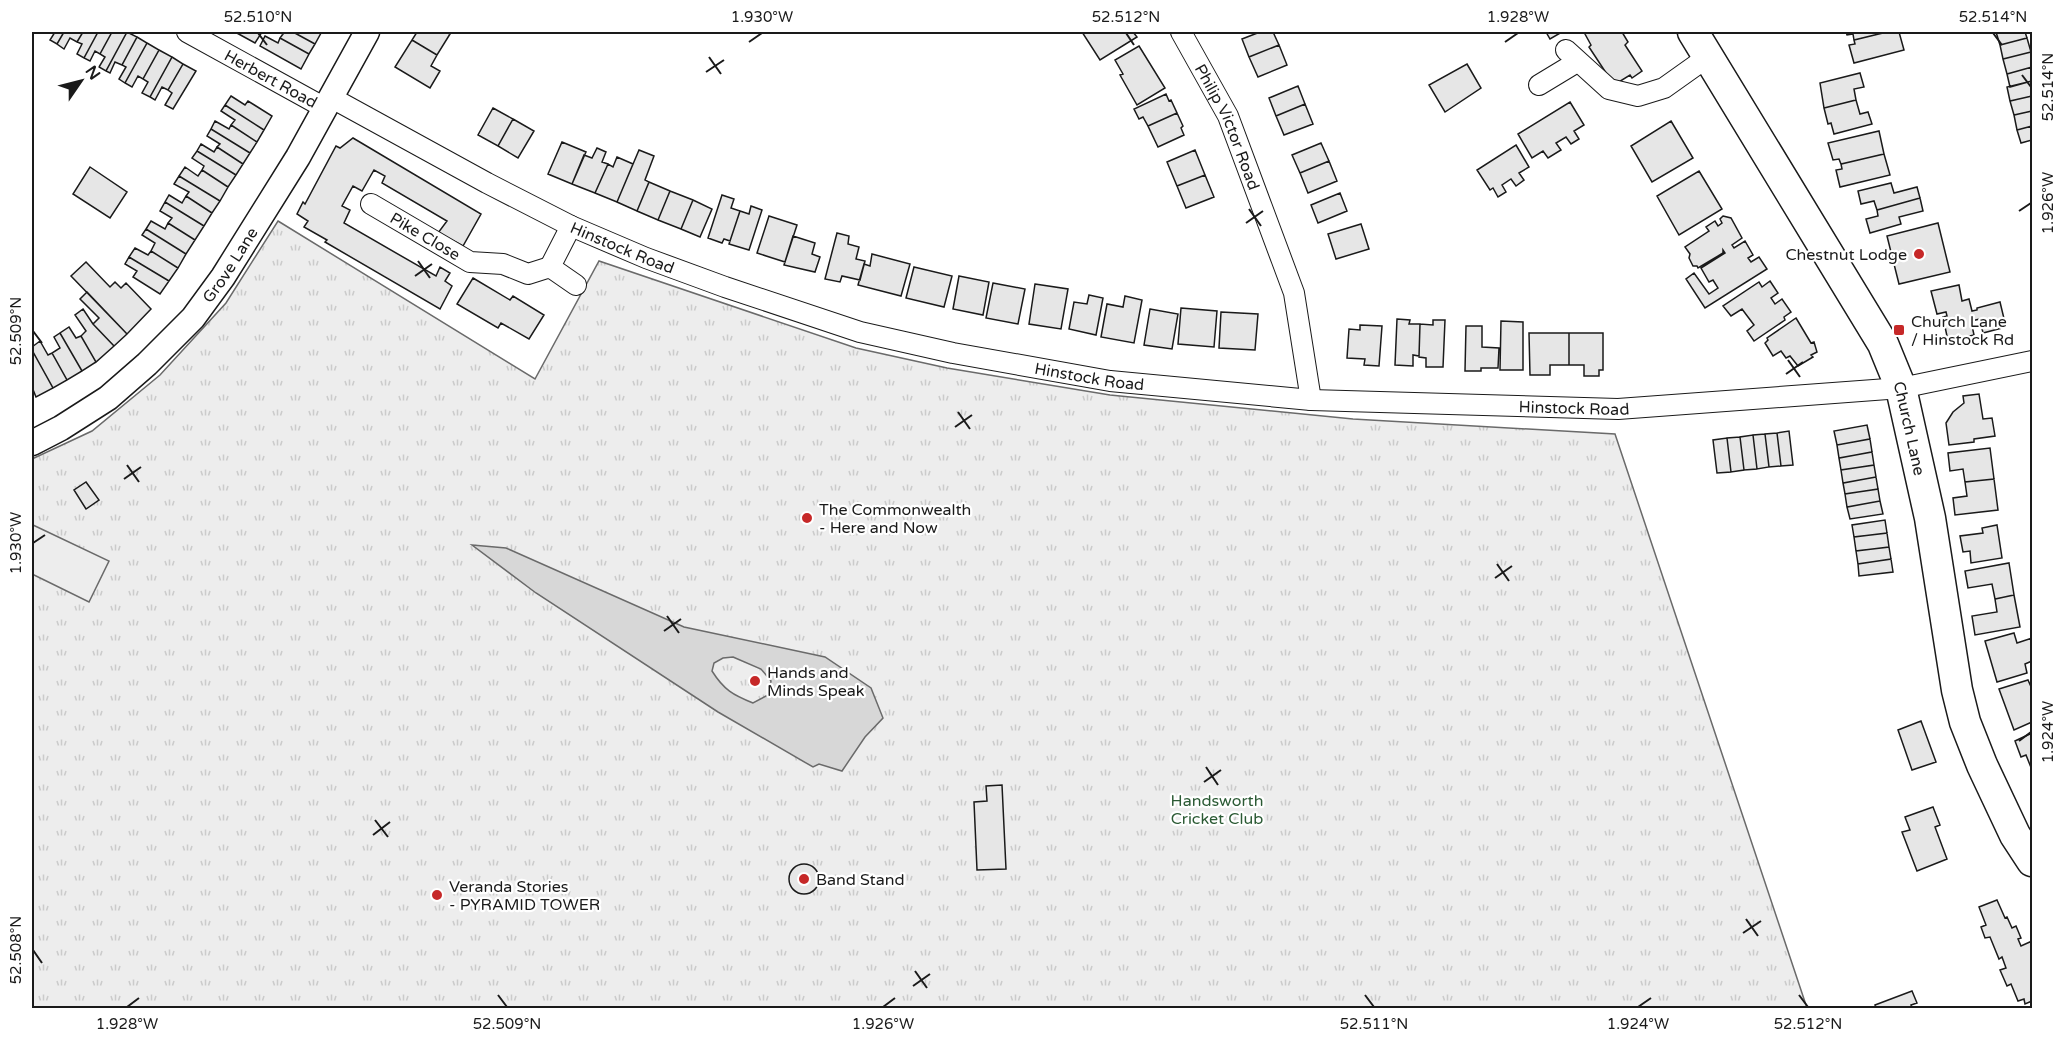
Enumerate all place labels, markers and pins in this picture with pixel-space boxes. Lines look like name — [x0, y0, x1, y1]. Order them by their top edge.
place label: Chestnut Lodge — [1785, 245, 1907, 265]
marker: Chestnut Lodge — [1912, 247, 1926, 261]
place label: Church Lane / Hinstock Rd — [1911, 312, 2014, 350]
marker: Church Lane / Hinstock Rd — [1892, 323, 1906, 337]
place label: The Commonwealth - Here and Now — [819, 500, 971, 538]
marker: The Commonwealth - Here and Now — [800, 511, 814, 525]
place label: Hands and Minds Speak — [767, 663, 865, 701]
marker: Hands and Minds Speak — [748, 674, 762, 688]
place label: Band Stand — [816, 870, 905, 890]
marker: Band Stand — [797, 872, 811, 886]
place label: Veranda Stories - PYRAMID TOWER — [449, 877, 600, 915]
marker: Veranda Stories - PYRAMID TOWER — [430, 888, 444, 902]

